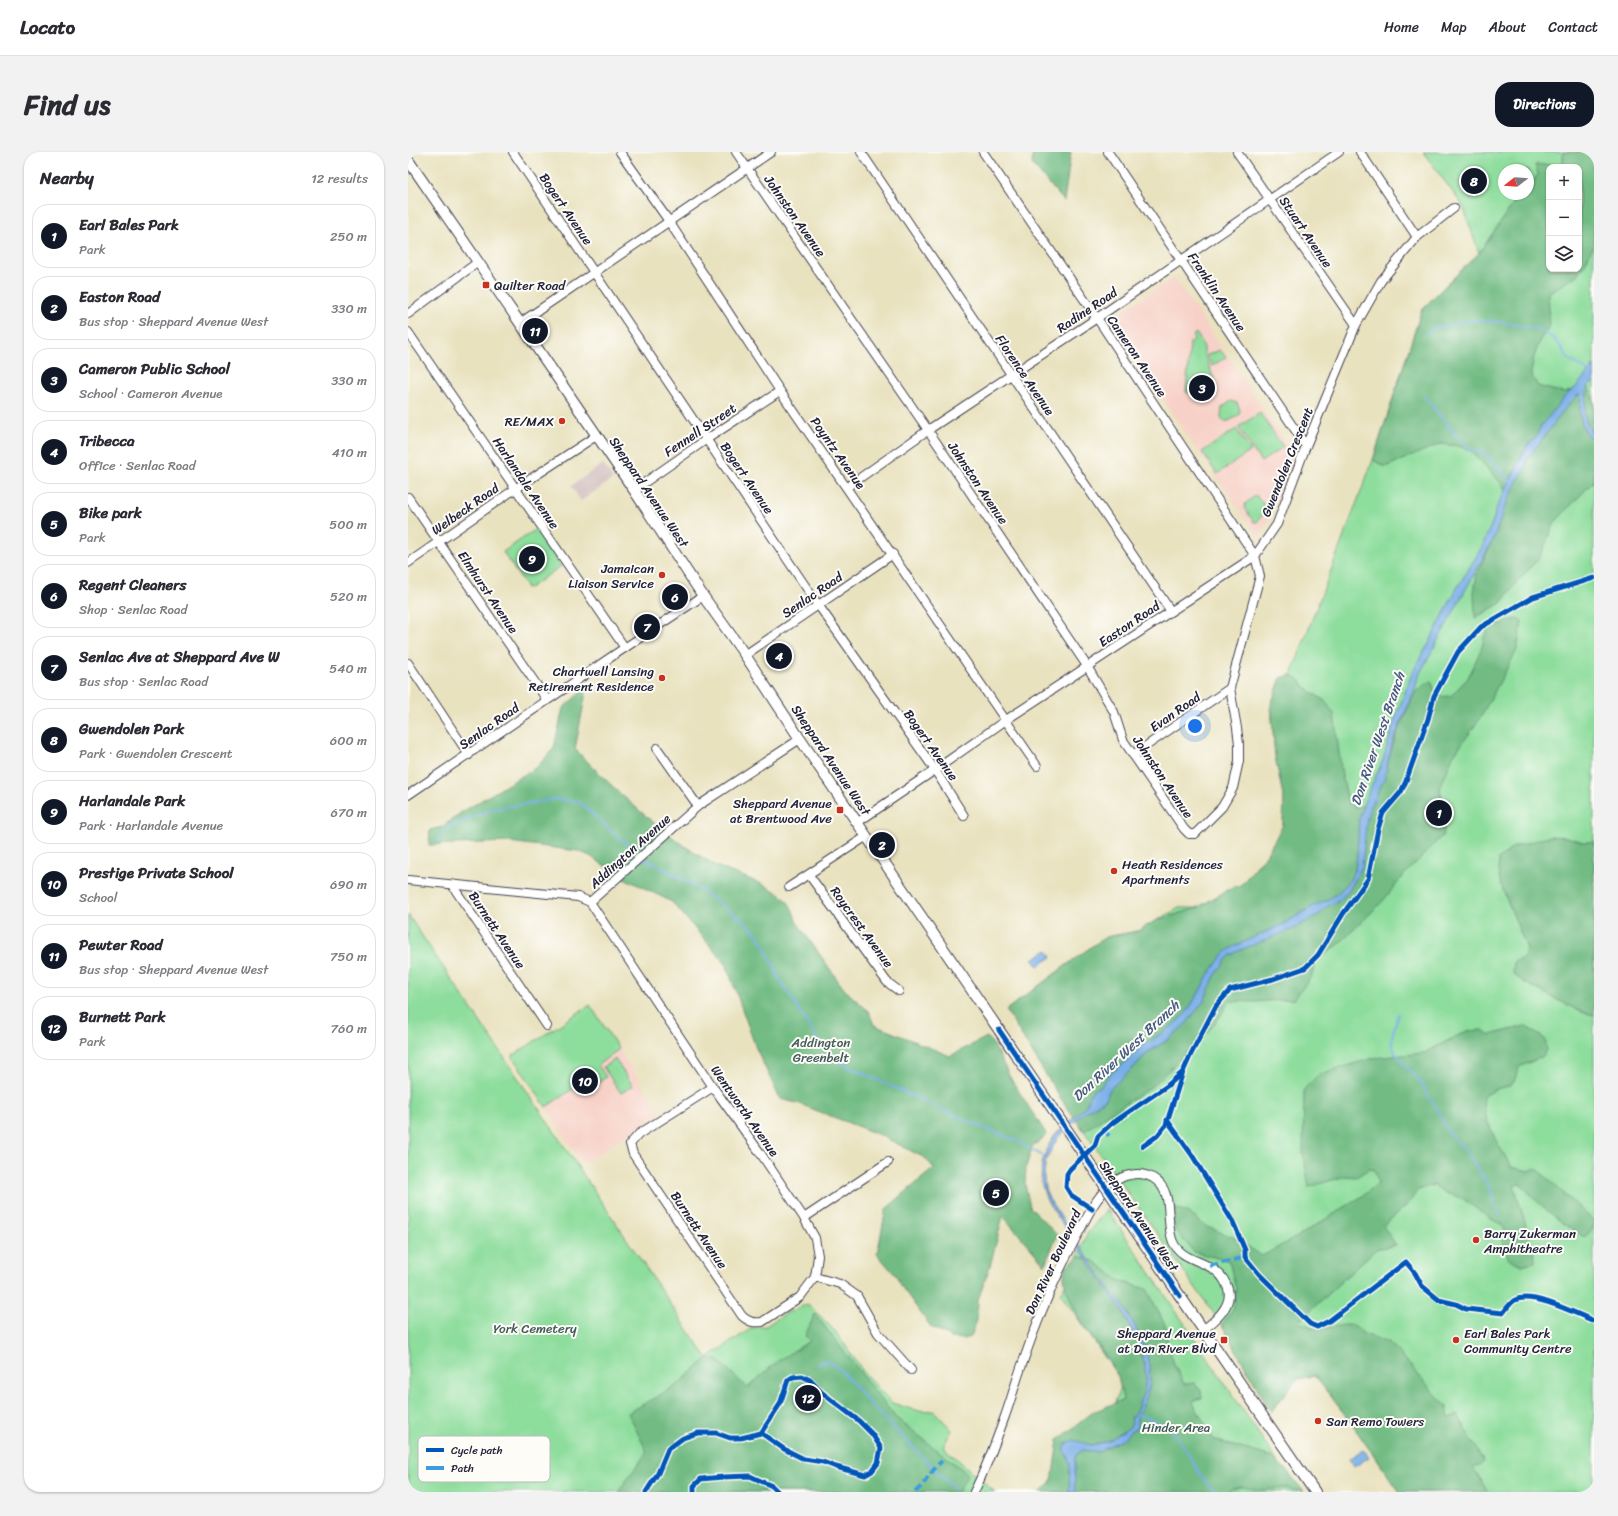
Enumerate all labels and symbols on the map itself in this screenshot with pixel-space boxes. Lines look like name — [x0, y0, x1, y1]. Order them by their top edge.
north arrow — [1498, 164, 1534, 200]
pin: 8 — [1461, 166, 1487, 196]
street label: Bogert Avenue — [533, 168, 599, 250]
street label: Johnston Avenue — [757, 169, 832, 262]
street label: Stuart Avenue — [1273, 191, 1339, 273]
street label: Franklin Avenue — [1182, 247, 1252, 337]
place label: Quilter Road — [494, 274, 566, 297]
marker: Quilter Road — [481, 280, 491, 290]
street label: Radine Road — [1052, 280, 1123, 339]
street label: Cameron Avenue — [1101, 310, 1173, 402]
pin: 11 — [522, 316, 548, 346]
street label: Florence Avenue — [989, 330, 1061, 420]
pin: 3 — [1189, 373, 1215, 403]
street label: Fennell Street — [659, 397, 741, 463]
street label: Gwendolen Crescent — [1254, 403, 1320, 520]
place label: RE/MAX — [505, 410, 554, 433]
street label: Poyntz Avenue — [804, 412, 872, 494]
marker: RE/MAX — [557, 416, 567, 426]
street label: Harlandale Avenue — [486, 432, 566, 534]
street label: Sheppard Avenue West — [603, 432, 695, 553]
street label: Johnston Avenue — [941, 436, 1015, 529]
street label: Bogert Avenue — [714, 437, 780, 519]
street label: Welbeck Road — [426, 476, 505, 541]
pin: 9 — [519, 544, 545, 574]
street label: Elmhurst Avenue — [452, 546, 524, 638]
place label: Jamaican Liaison Service — [568, 557, 654, 595]
street label: Senlac Road — [777, 565, 848, 624]
marker: Jamaican Liaison Service — [657, 570, 667, 580]
pin: 6 — [662, 582, 688, 612]
street label: Easton Road — [1093, 594, 1165, 653]
pin: 7 — [634, 612, 660, 642]
pin: 4 — [766, 641, 792, 671]
place label: Chartwell Lansing Retirement Residence — [529, 660, 654, 698]
water label: Don River West Branch — [1343, 667, 1413, 809]
marker: Chartwell Lansing Retirement Residence — [657, 673, 667, 683]
street label: Evan Road — [1145, 685, 1206, 738]
street label: Senlac Road — [454, 696, 525, 755]
street label: Sheppard Avenue West — [785, 700, 877, 821]
street label: Bogert Avenue — [898, 704, 965, 786]
your location — [1185, 716, 1205, 736]
street label: Johnston Avenue — [1126, 730, 1200, 823]
place label: Sheppard Avenue at Brentwood Ave — [730, 792, 832, 830]
pin: 1 — [1426, 798, 1452, 828]
marker: Sheppard Avenue at Brentwood Ave — [835, 805, 845, 815]
street label: Addington Avenue — [583, 808, 676, 895]
pin: 2 — [869, 830, 895, 860]
place label: Heath Residences Apartments — [1121, 853, 1224, 891]
marker: Heath Residences Apartments — [1109, 866, 1119, 876]
street label: Roycrest Avenue — [824, 881, 900, 973]
street label: Burnett Avenue — [462, 886, 532, 974]
water label: Don River West Branch — [1066, 993, 1187, 1108]
park label: Addington Greenbelt — [791, 1031, 850, 1069]
street label: Wentworth Avenue — [705, 1060, 785, 1162]
pin: 10 — [572, 1066, 598, 1096]
street label: Sheppard Avenue West — [1093, 1156, 1185, 1277]
pin: 5 — [983, 1178, 1009, 1208]
street label: Burnett Avenue — [664, 1186, 734, 1274]
street label: Don River Boulevard — [1019, 1204, 1088, 1318]
place label: Barry Zukerman Amphitheatre — [1483, 1222, 1576, 1260]
marker: Barry Zukerman Amphitheatre — [1471, 1235, 1481, 1245]
park label: York Cemetery — [493, 1317, 577, 1340]
place label: Sheppard Avenue at Don River Blvd — [1117, 1322, 1217, 1360]
place label: Earl Bales Park Community Centre — [1464, 1322, 1572, 1360]
marker: Sheppard Avenue at Don River Blvd — [1219, 1335, 1229, 1345]
marker: Earl Bales Park Community Centre — [1451, 1335, 1461, 1345]
pin: 12 — [795, 1383, 821, 1413]
place label: San Remo Towers — [1326, 1410, 1424, 1433]
park label: Hinder Area — [1142, 1416, 1211, 1439]
marker: San Remo Towers — [1313, 1416, 1323, 1426]
legend — [418, 1436, 550, 1482]
text: Cycle path — [451, 1441, 503, 1460]
text: Path — [451, 1459, 474, 1478]

